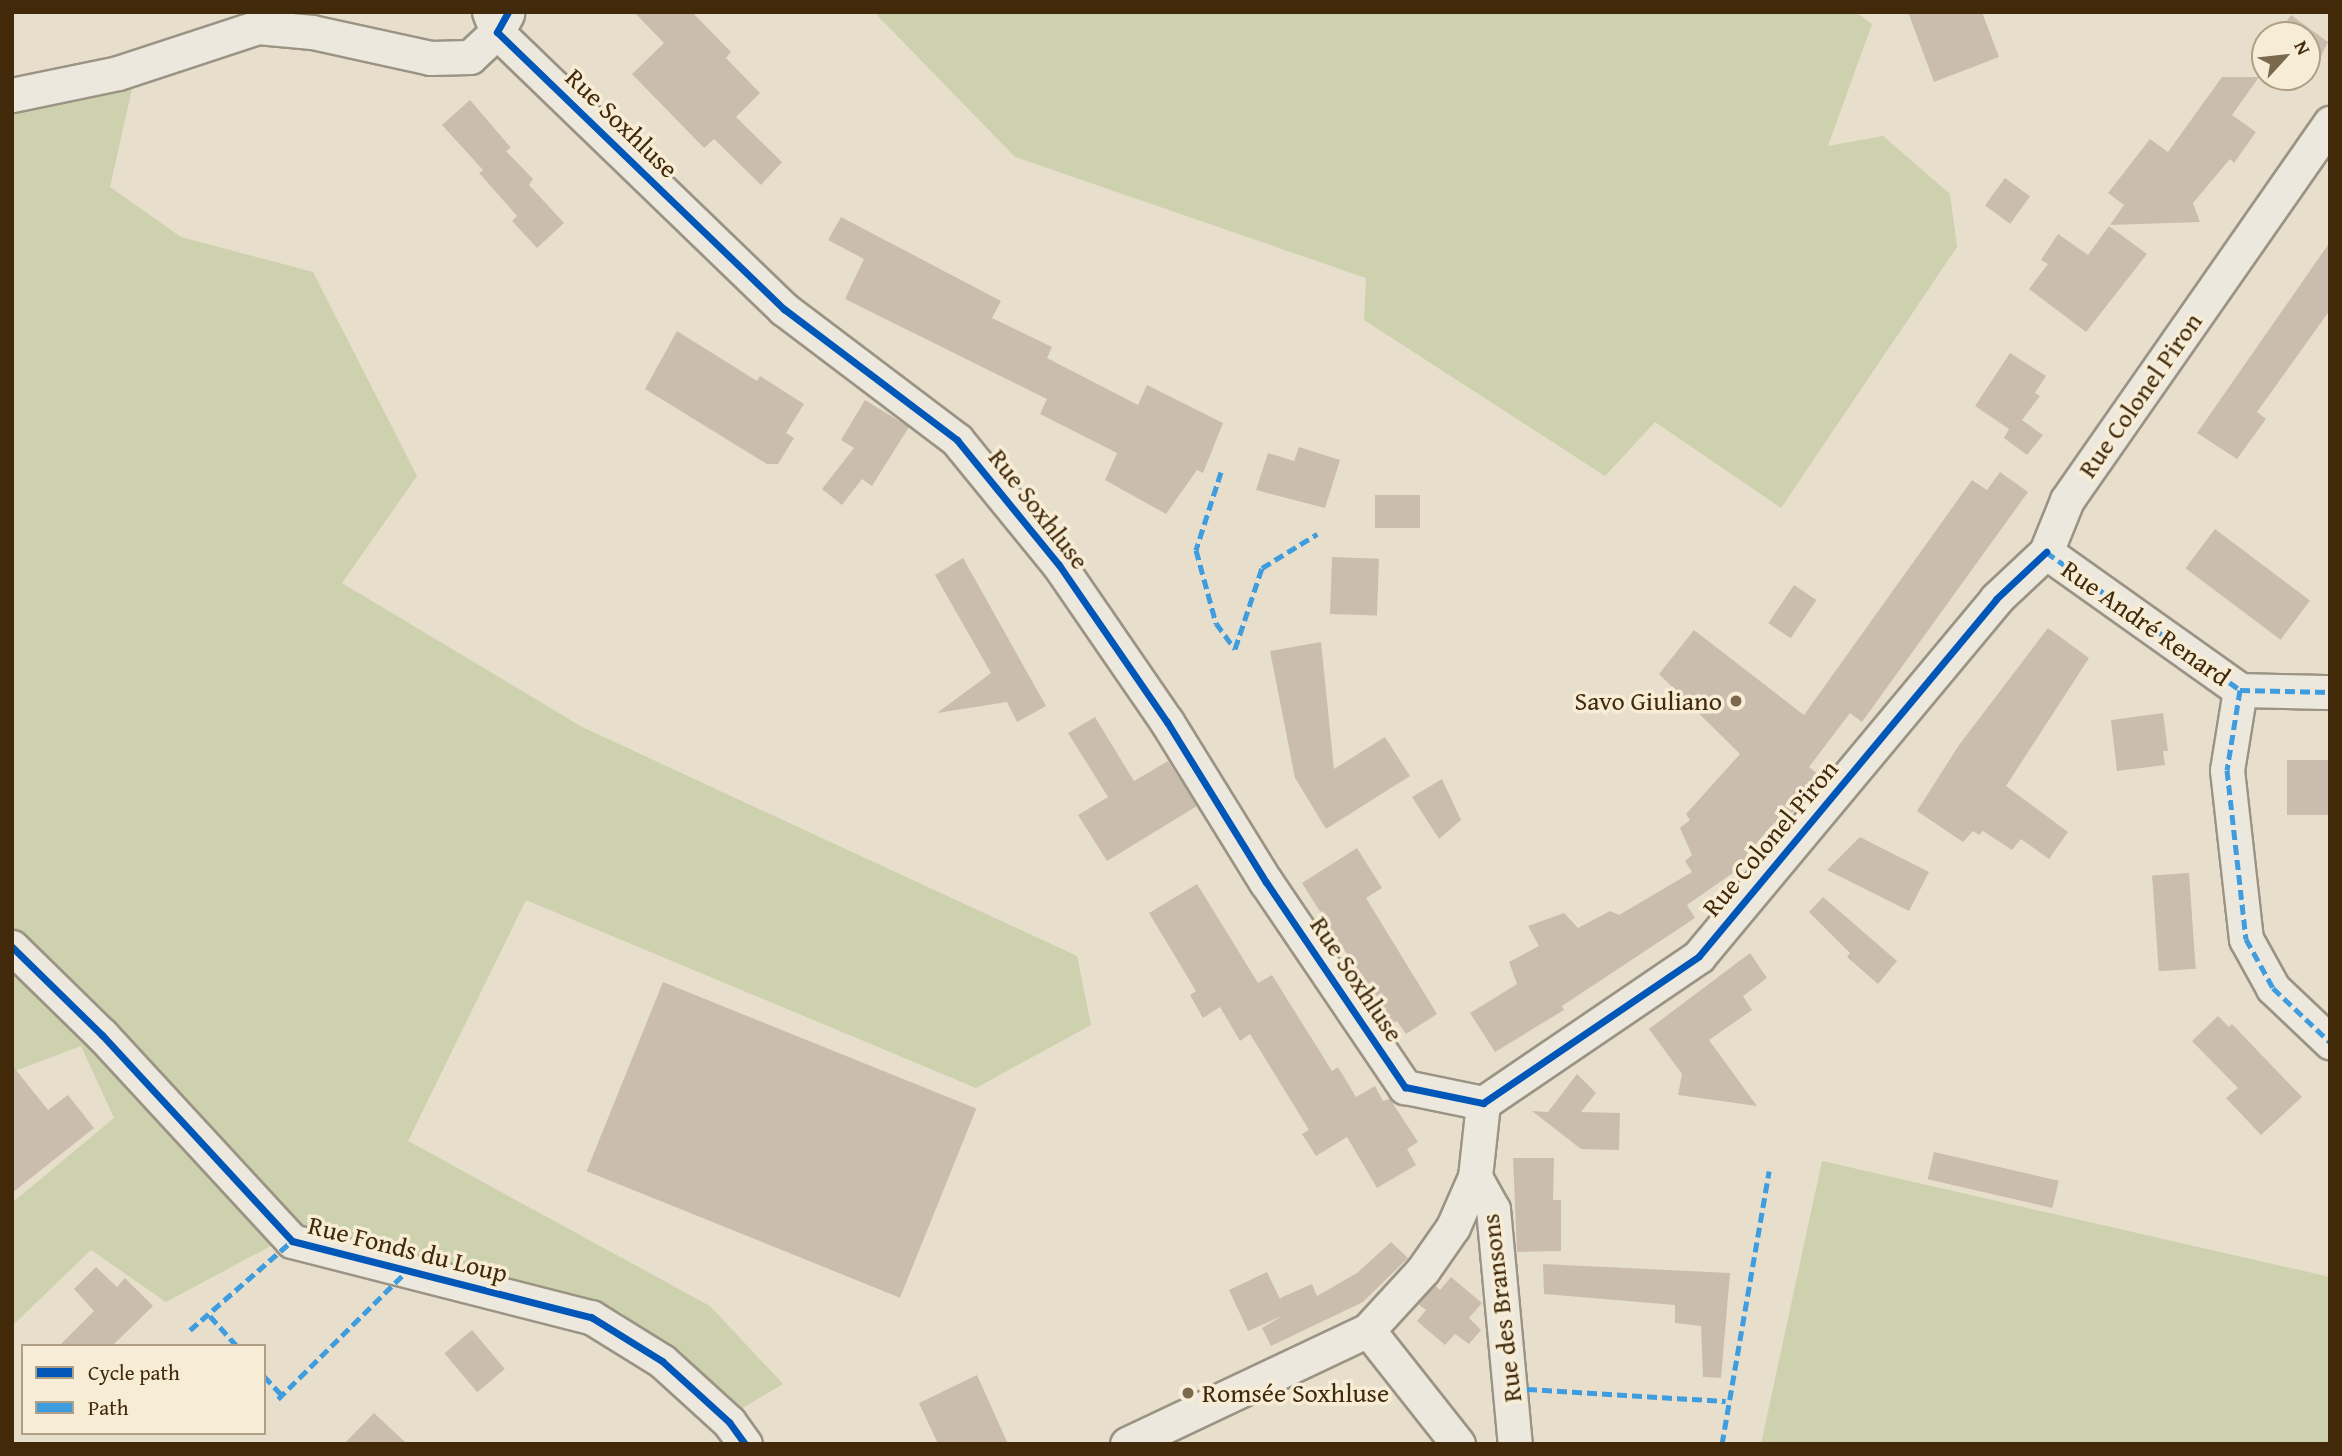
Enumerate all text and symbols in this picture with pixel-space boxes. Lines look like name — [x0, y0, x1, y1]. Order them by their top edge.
north arrow — [2251, 21, 2321, 91]
text: N — [2288, 35, 2318, 59]
street label: Rue Soxhluse — [559, 62, 685, 184]
street label: Rue Colonel Piron — [2072, 307, 2208, 483]
street label: Rue Soxhluse — [982, 443, 1096, 575]
street label: Rue André Renard — [2056, 553, 2236, 693]
place label: Savo Giuliano — [1575, 685, 1722, 717]
marker: Savo Giuliano — [1728, 693, 1744, 709]
street label: Rue Colonel Piron — [1696, 754, 1844, 922]
street label: Rue Soxhluse — [1304, 911, 1410, 1047]
street label: Rue Fonds du Loup — [305, 1209, 511, 1289]
street label: Rue des Bransons — [1474, 1212, 1528, 1404]
legend — [21, 1344, 266, 1435]
text: Cycle path — [88, 1357, 180, 1388]
place label: Romsée Soxhluse — [1202, 1377, 1389, 1409]
marker: Romsée Soxhluse — [1180, 1385, 1196, 1401]
text: Path — [88, 1392, 128, 1423]

